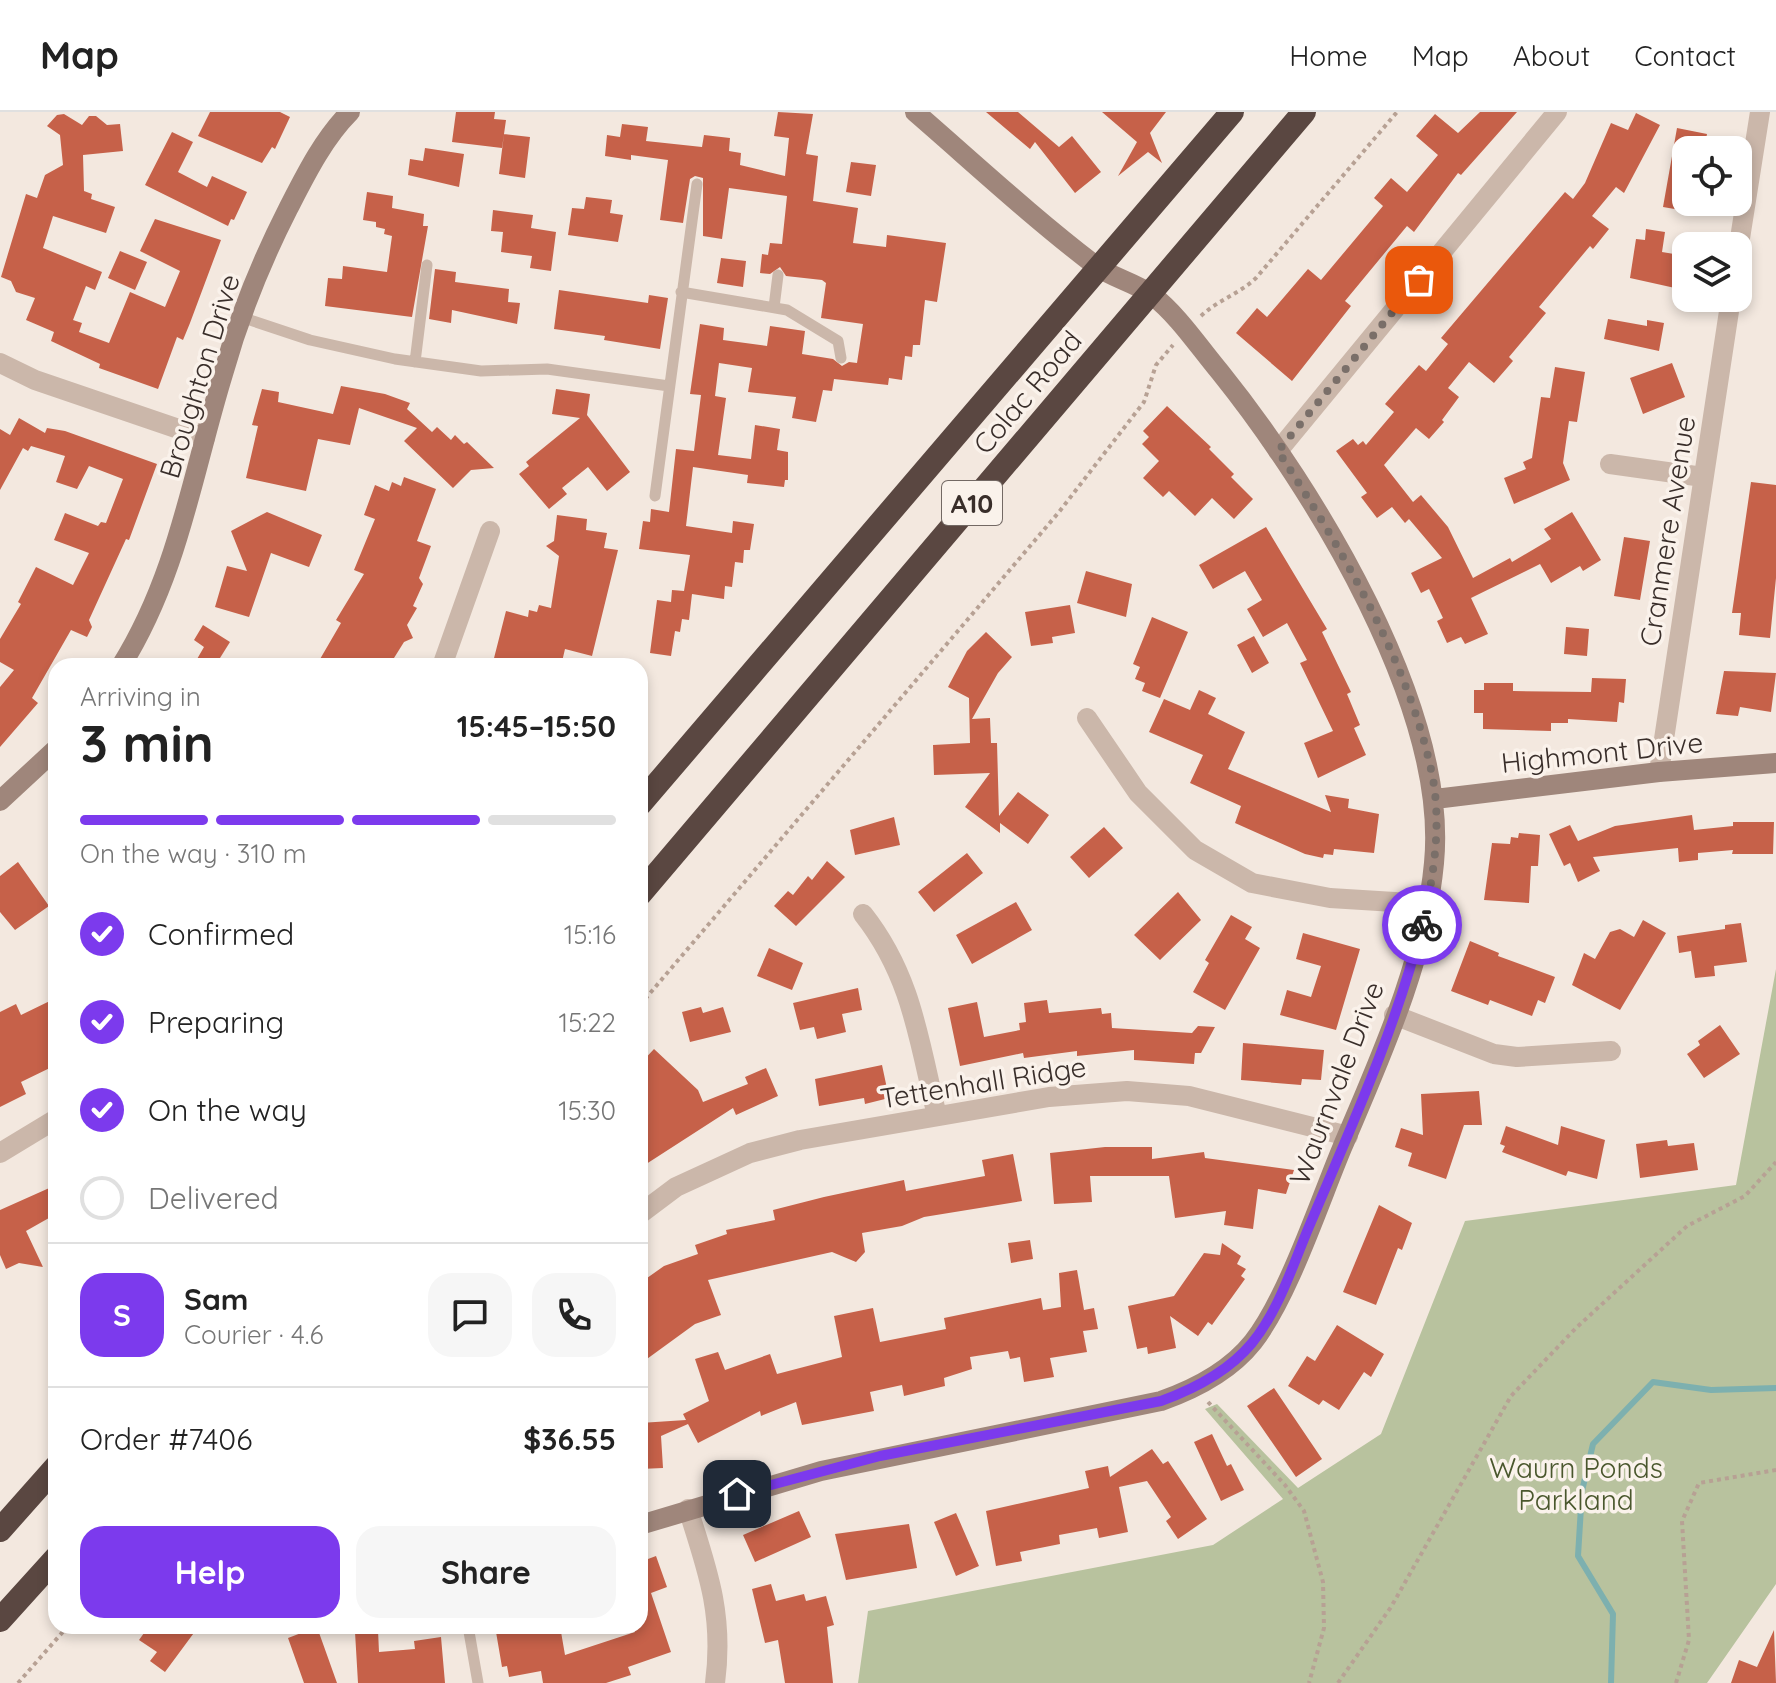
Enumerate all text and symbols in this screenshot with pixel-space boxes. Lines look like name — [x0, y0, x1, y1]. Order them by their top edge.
text: Map — [40, 31, 119, 79]
text: Home — [1289, 38, 1368, 73]
text: Map — [1412, 38, 1469, 73]
text: About — [1513, 38, 1590, 73]
text: Contact — [1634, 38, 1736, 73]
map controls — [1672, 136, 1752, 312]
button: locate — [1672, 136, 1752, 216]
button: layers — [1672, 232, 1752, 312]
pin — [1385, 246, 1453, 314]
icon: bag — [1397, 258, 1441, 302]
street label: Broughton Drive — [151, 270, 247, 482]
street label: Colac Road — [965, 323, 1089, 461]
street label: Cranmere Avenue — [1632, 413, 1702, 649]
road number: A10 — [942, 481, 1002, 525]
text: Arriving in — [80, 680, 201, 713]
text: 15:45–15:50 — [457, 707, 616, 745]
text: 3 min — [80, 710, 214, 775]
street label: Highmont Drive — [1499, 724, 1705, 780]
text: On the way · 310 m — [80, 837, 306, 870]
courier — [1382, 885, 1462, 965]
icon: bike — [1400, 903, 1444, 947]
icon: check — [80, 912, 124, 956]
text: Confirmed — [148, 915, 294, 953]
text: 15:16 — [564, 918, 616, 951]
street label: Waurnvale Drive — [1281, 976, 1391, 1190]
icon: check — [80, 1000, 124, 1044]
text: Preparing — [148, 1003, 284, 1041]
text: 15:22 — [559, 1006, 616, 1039]
street label: Tettenhall Ridge — [878, 1048, 1088, 1116]
icon: check — [80, 1088, 124, 1132]
text: On the way — [148, 1091, 307, 1129]
text: 15:30 — [558, 1094, 616, 1127]
text: Delivered — [148, 1179, 279, 1217]
button: chat — [428, 1273, 512, 1357]
button: phone — [532, 1273, 616, 1357]
text: Sam — [184, 1280, 248, 1318]
text: S — [113, 1296, 131, 1334]
text: Courier · 4.6 — [184, 1318, 323, 1351]
text: Order #7406 — [80, 1420, 252, 1458]
text: $36.55 — [523, 1420, 616, 1458]
park label: Waurn Ponds Parkland — [1489, 1450, 1663, 1517]
pin — [703, 1460, 771, 1528]
icon: home — [715, 1472, 759, 1516]
button: Help — [80, 1526, 340, 1618]
button: Share — [356, 1526, 616, 1618]

